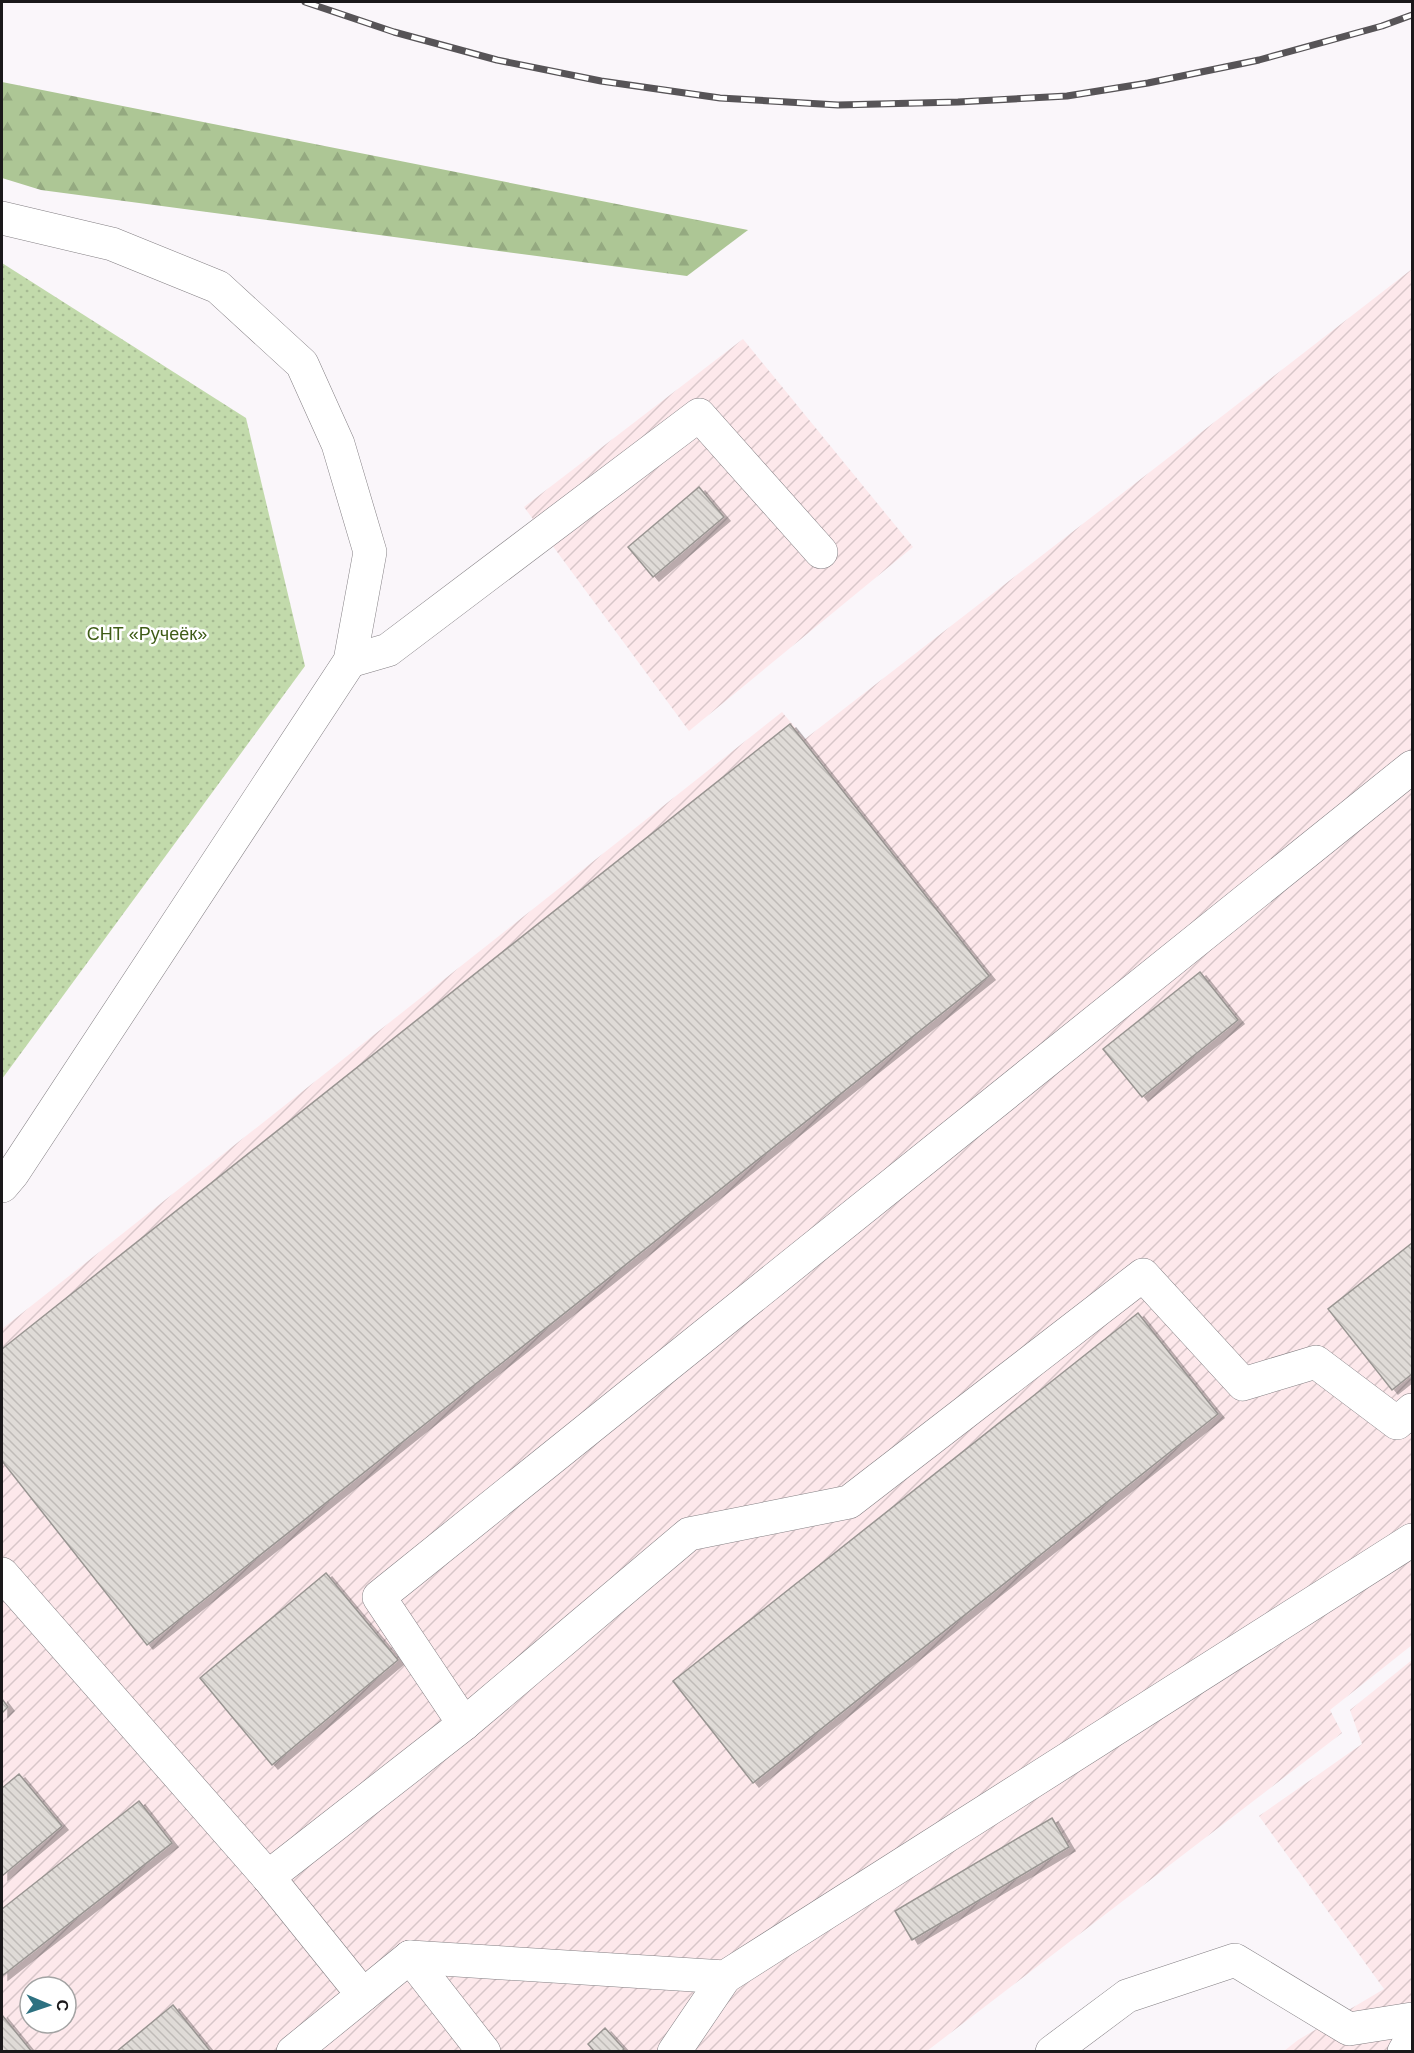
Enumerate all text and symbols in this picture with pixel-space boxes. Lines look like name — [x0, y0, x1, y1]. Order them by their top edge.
park label: СНТ «Ручеёк» — [87, 624, 207, 644]
north arrow — [18, 1975, 78, 2035]
text: С — [54, 1999, 71, 2012]

